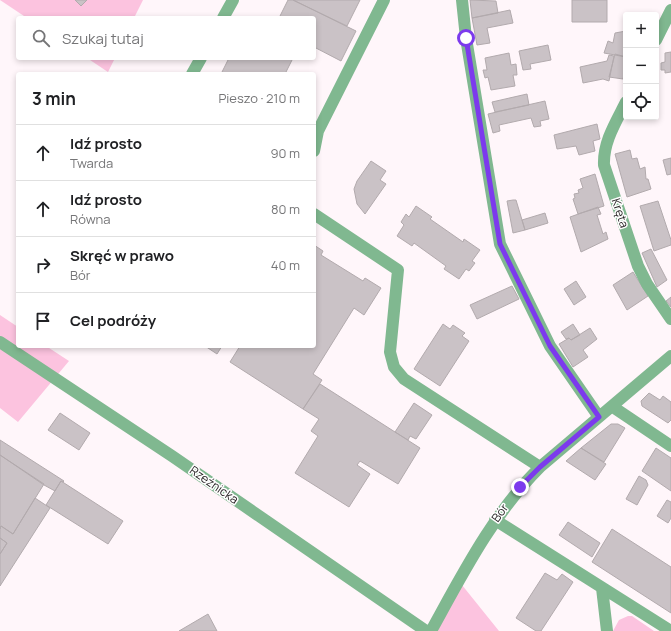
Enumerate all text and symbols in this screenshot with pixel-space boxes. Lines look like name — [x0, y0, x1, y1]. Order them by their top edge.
map controls — [623, 12, 659, 120]
button: + — [623, 12, 659, 48]
search box — [16, 16, 316, 60]
icon: search — [30, 27, 52, 49]
text: Szukaj tutaj — [62, 28, 144, 49]
route start — [457, 29, 475, 47]
button: − — [623, 48, 659, 84]
button: locate — [623, 84, 659, 120]
text: 3 min — [32, 87, 76, 110]
text: Pieszo · 210 m — [218, 89, 300, 107]
text: Idź prosto — [70, 133, 142, 154]
icon: ahead — [32, 142, 54, 164]
text: 90 m — [270, 144, 300, 162]
text: Twarda — [70, 154, 113, 172]
text: Idź prosto — [70, 189, 142, 210]
street label: Kręta — [608, 196, 633, 230]
icon: ahead — [32, 198, 54, 220]
text: 80 m — [271, 200, 300, 218]
text: Równa — [70, 210, 111, 228]
text: Skręć w prawo — [70, 245, 174, 266]
icon: right — [32, 254, 54, 276]
text: 40 m — [271, 256, 300, 274]
text: Bór — [70, 266, 90, 284]
icon: arrive — [32, 310, 54, 332]
text: Cel podróży — [70, 310, 156, 331]
street label: Rzeźnicka — [186, 462, 242, 508]
route end — [511, 478, 529, 496]
street label: Bór — [487, 500, 512, 525]

